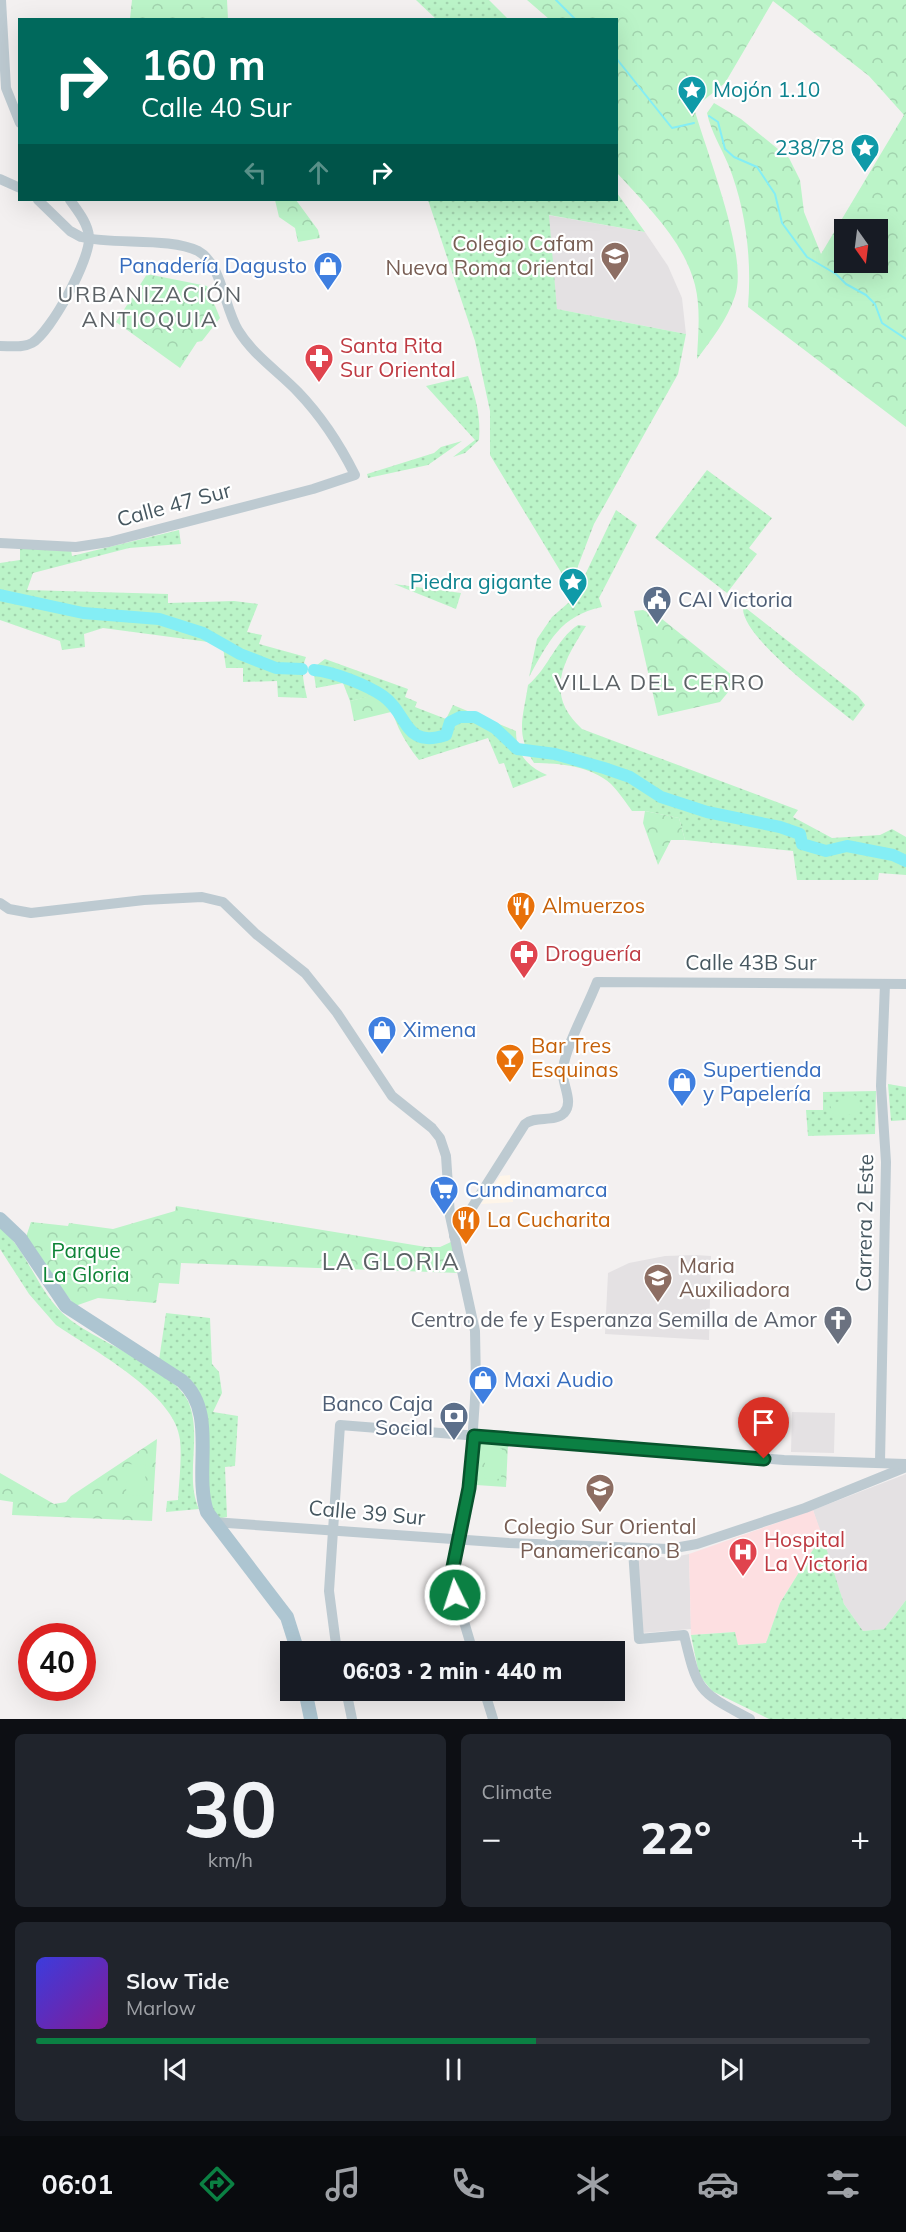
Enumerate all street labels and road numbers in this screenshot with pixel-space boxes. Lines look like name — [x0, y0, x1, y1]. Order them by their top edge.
street label: Calle 47 Sur — [114, 476, 234, 532]
street label: Calle 43B Sur — [685, 949, 817, 975]
street label: Carrera 2 Este — [850, 1154, 878, 1292]
street label: Calle 39 Sur — [308, 1494, 427, 1530]

